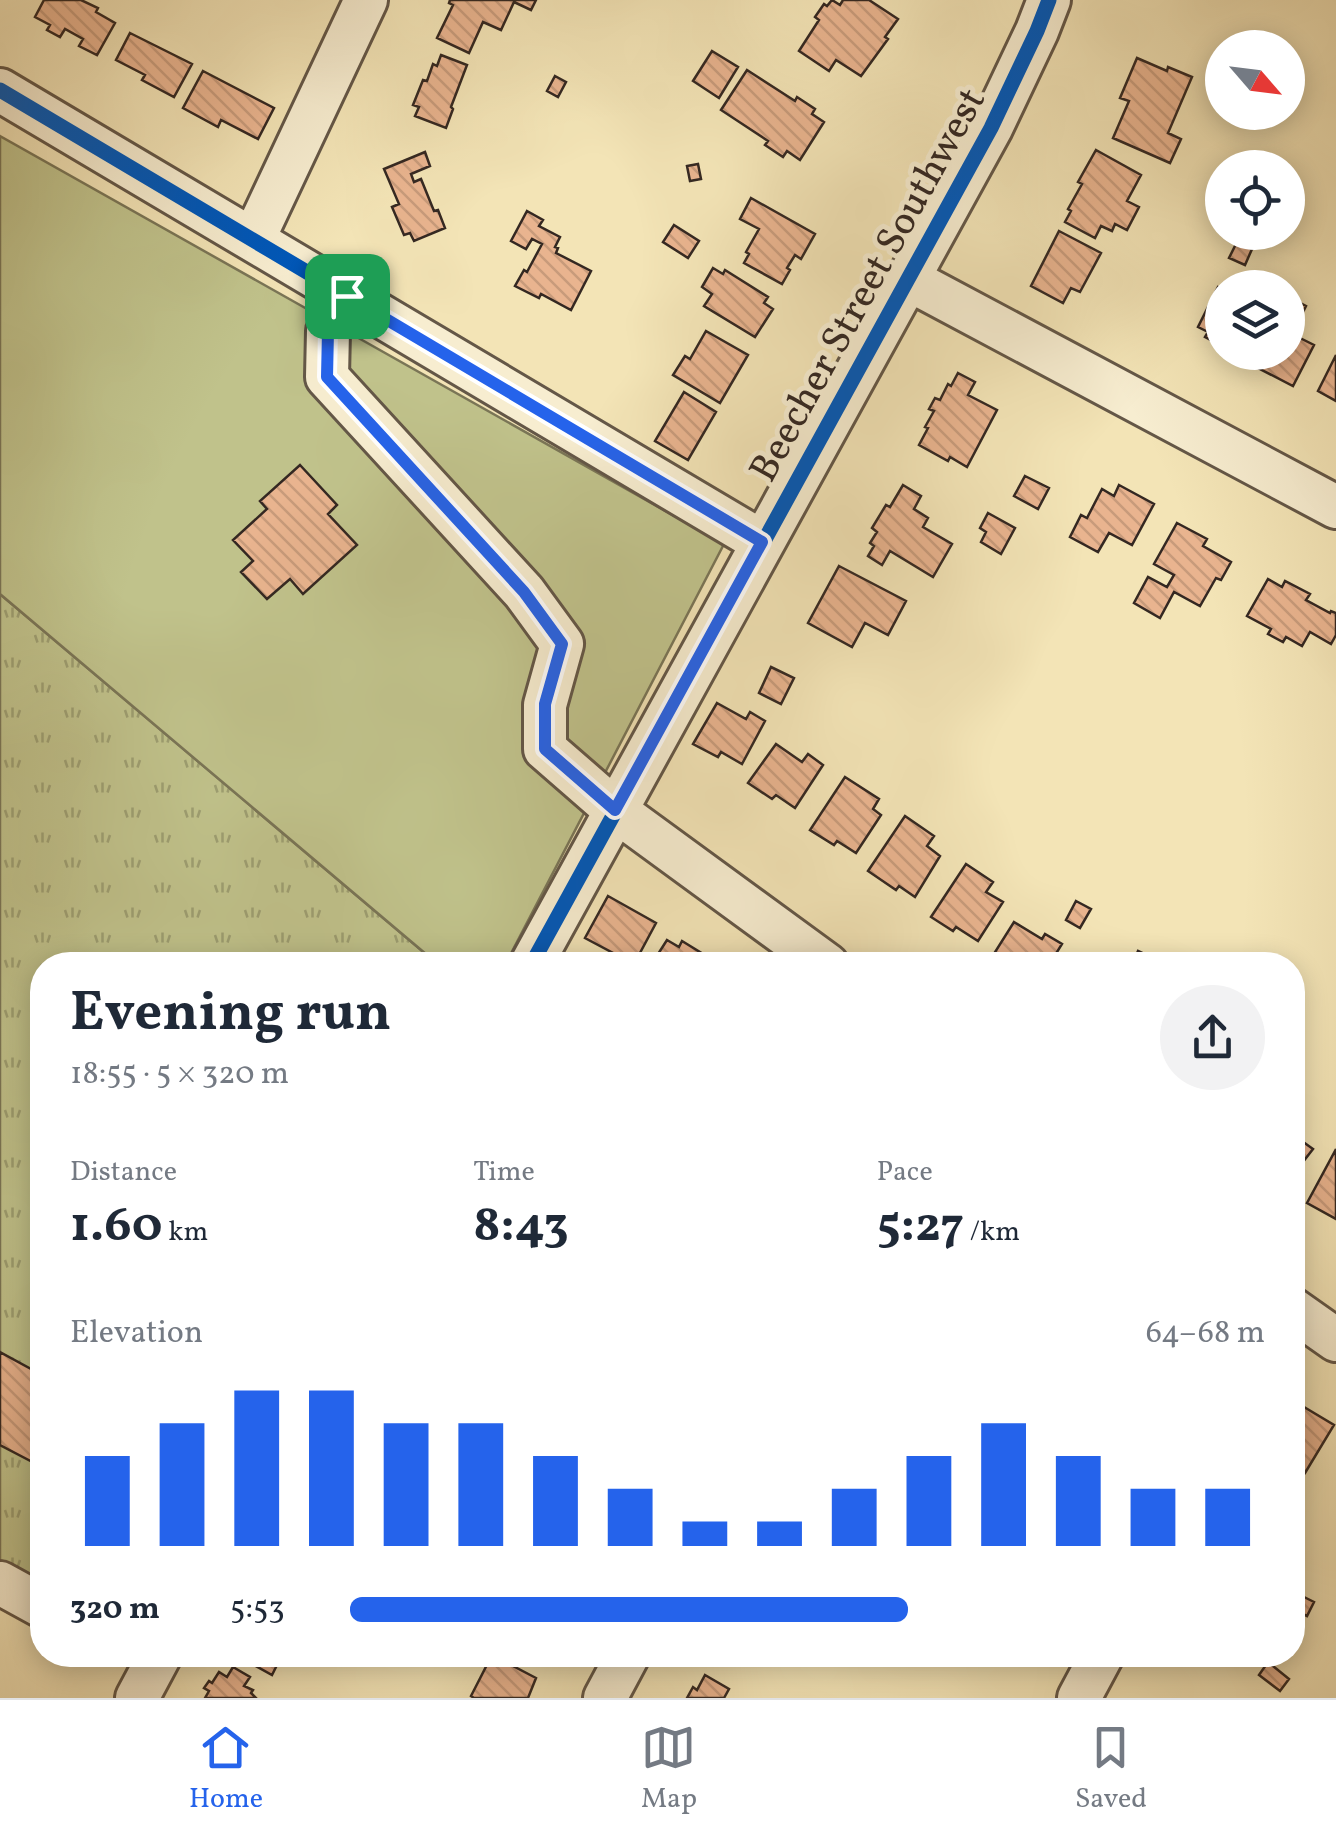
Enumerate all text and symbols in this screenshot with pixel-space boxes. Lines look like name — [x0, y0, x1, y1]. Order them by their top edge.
north arrow — [1205, 30, 1305, 130]
map controls — [1205, 30, 1305, 370]
street label: Beecher Street Southwest — [738, 79, 1001, 493]
button: locate — [1205, 150, 1305, 250]
pin — [305, 254, 390, 339]
icon: arrive — [320, 269, 375, 324]
button: layers — [1205, 270, 1305, 370]
text: Evening run — [70, 977, 391, 1053]
button: share — [1160, 985, 1265, 1090]
text: 18:55 · 5 × 320 m — [70, 1053, 289, 1097]
text: Distance — [70, 1153, 177, 1192]
text: Time — [473, 1153, 535, 1192]
text: Pace — [877, 1153, 933, 1192]
text: 1.60 — [70, 1192, 163, 1262]
text: 8:43 — [473, 1192, 569, 1262]
text: 5:27 — [877, 1192, 964, 1262]
text: km — [163, 1213, 208, 1252]
text: /km — [964, 1213, 1020, 1252]
text: Elevation — [70, 1312, 203, 1356]
text: 64–68 m — [1146, 1312, 1265, 1356]
text: 320 m — [70, 1588, 160, 1632]
text: 5:53 — [230, 1588, 285, 1632]
tab: Home — [189, 1720, 263, 1819]
tab: Map — [641, 1720, 697, 1819]
tab: Saved — [1075, 1720, 1147, 1819]

